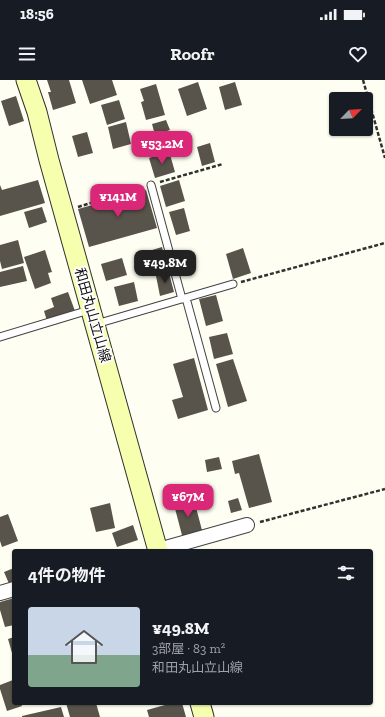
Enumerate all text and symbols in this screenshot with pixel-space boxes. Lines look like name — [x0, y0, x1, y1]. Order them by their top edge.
text: 18:56 — [20, 5, 54, 23]
icon: menu — [16, 43, 38, 65]
text: Roofr — [170, 43, 215, 65]
icon: heart — [347, 43, 369, 65]
north arrow — [329, 92, 373, 136]
map controls — [329, 92, 373, 136]
pin: ¥53.2M — [129, 131, 195, 165]
text: ¥53.2M — [140, 136, 184, 151]
pin: ¥141M — [90, 184, 146, 218]
text: ¥141M — [99, 189, 137, 204]
pin: ¥49.8M — [132, 250, 198, 284]
text: ¥49.8M — [143, 255, 187, 270]
street label: 和田丸山立山線 — [71, 266, 114, 365]
pin: ¥67M — [164, 484, 212, 518]
text: ¥67M — [172, 489, 204, 504]
icon: filters — [335, 562, 357, 584]
text: 4件の物件 — [28, 565, 106, 585]
text: ¥49.8M — [152, 618, 209, 638]
icon: home — [60, 623, 108, 671]
text: 3部屋 · 83 m² — [152, 641, 225, 656]
text: 和田丸山立山線 — [152, 660, 243, 675]

